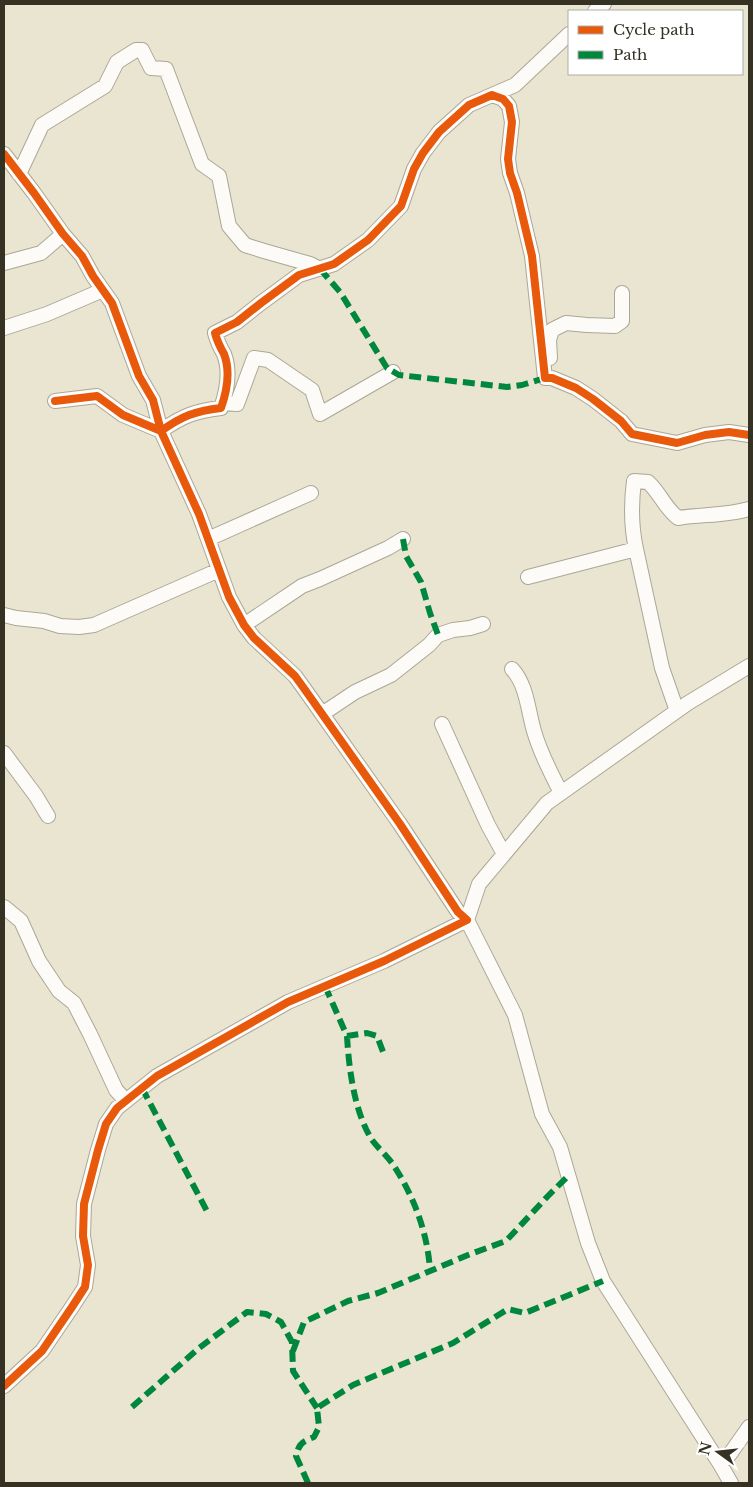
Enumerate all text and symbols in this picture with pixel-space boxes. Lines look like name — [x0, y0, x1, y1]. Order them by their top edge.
legend — [568, 10, 743, 75]
text: Cycle path — [613, 20, 695, 39]
text: Path — [613, 45, 647, 64]
north arrow — [693, 1427, 743, 1477]
text: N — [695, 1440, 716, 1457]

